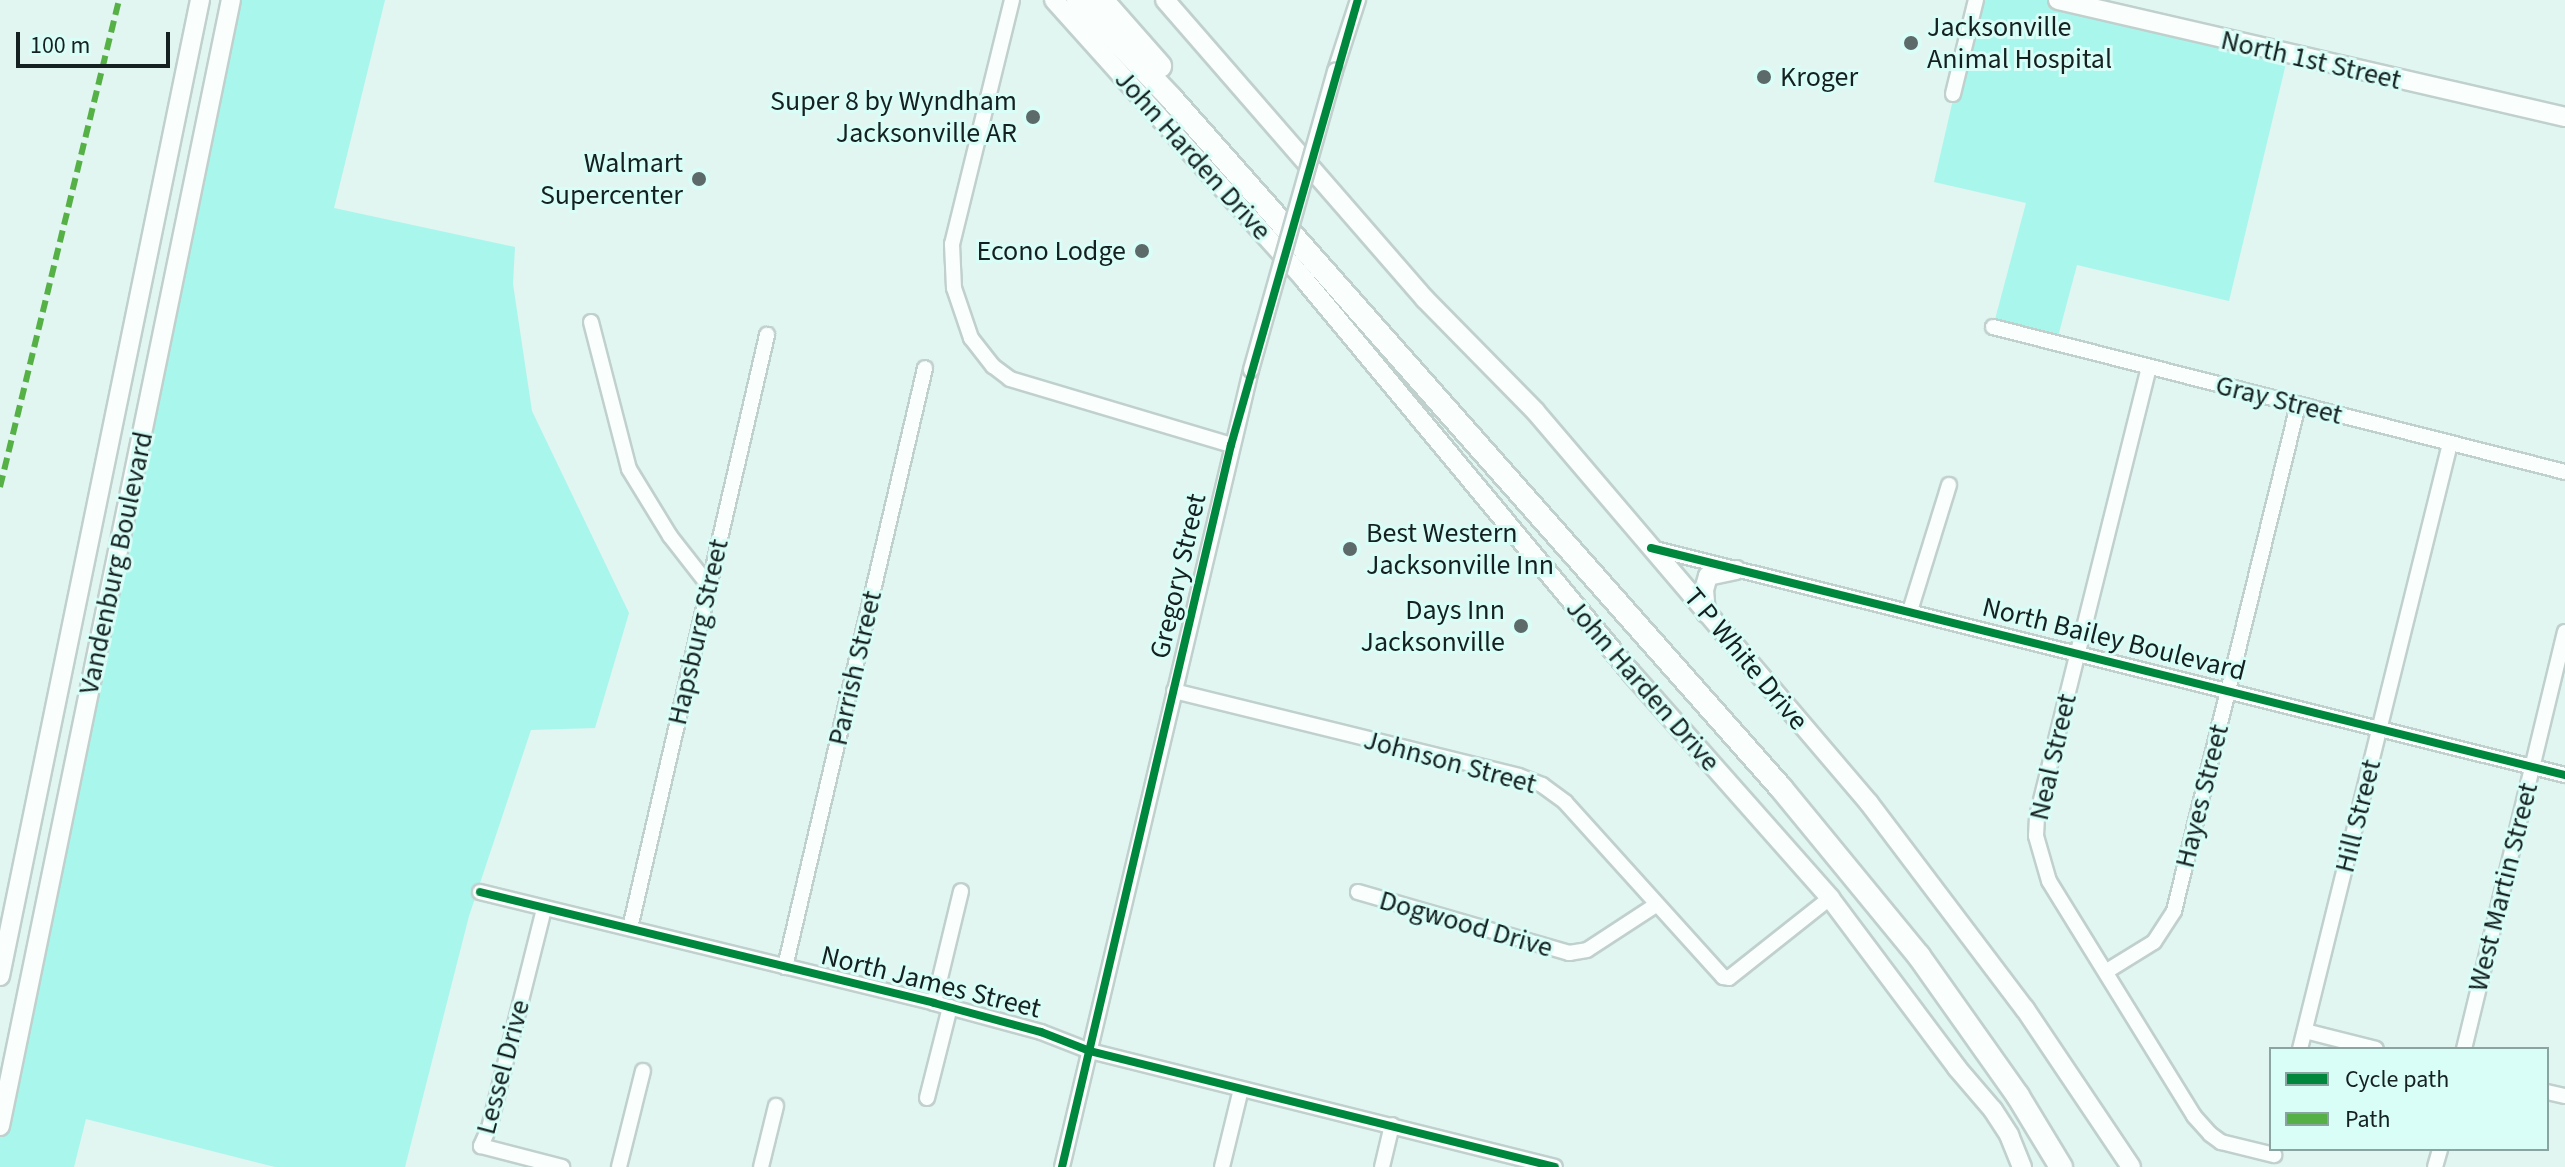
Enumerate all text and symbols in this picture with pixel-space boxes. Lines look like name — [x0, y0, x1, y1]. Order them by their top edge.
place label: Jacksonville Animal Hospital — [1927, 10, 2112, 76]
scale bar — [20, 16, 174, 66]
street label: North 1st Street — [2218, 23, 2404, 97]
text: 100 m — [30, 28, 90, 63]
marker: Jacksonville Animal Hospital — [1902, 34, 1920, 52]
place label: Kroger — [1780, 60, 1858, 94]
street label: John Harden Drive — [1108, 63, 1278, 247]
marker: Kroger — [1755, 68, 1773, 86]
place label: Super 8 by Wyndham Jacksonville AR — [770, 84, 1017, 150]
marker: Super 8 by Wyndham Jacksonville AR — [1024, 108, 1042, 126]
place label: Walmart Supercenter — [540, 146, 683, 212]
marker: Walmart Supercenter — [690, 170, 708, 188]
place label: Econo Lodge — [976, 234, 1126, 268]
marker: Econo Lodge — [1133, 242, 1151, 260]
street label: Gray Street — [2212, 368, 2346, 432]
street label: Vandenburg Boulevard — [72, 429, 160, 697]
street label: Gregory Street — [1143, 490, 1213, 662]
place label: Best Western Jacksonville Inn — [1366, 516, 1554, 582]
street label: Hapsburg Street — [660, 536, 736, 728]
marker: Best Western Jacksonville Inn — [1341, 540, 1359, 558]
street label: T P White Drive — [1677, 581, 1815, 737]
street label: Parrish Street — [821, 587, 889, 749]
street label: North Bailey Boulevard — [1979, 590, 2249, 688]
street label: John Harden Drive — [1559, 592, 1727, 778]
place label: Days Inn Jacksonville — [1360, 593, 1505, 659]
marker: Days Inn Jacksonville — [1512, 617, 1530, 635]
street label: Neal Street — [2022, 691, 2084, 823]
street label: Hayes Street — [2168, 721, 2236, 871]
street label: Johnson Street — [1360, 723, 1540, 801]
street label: Hill Street — [2328, 756, 2388, 876]
street label: West Martin Street — [2461, 779, 2545, 995]
street label: Dogwood Drive — [1376, 883, 1556, 965]
street label: North James Street — [818, 938, 1044, 1026]
street label: Lessel Drive — [469, 996, 537, 1138]
legend — [2269, 1047, 2549, 1151]
text: Cycle path — [2345, 1062, 2449, 1097]
text: Path — [2345, 1102, 2391, 1137]

